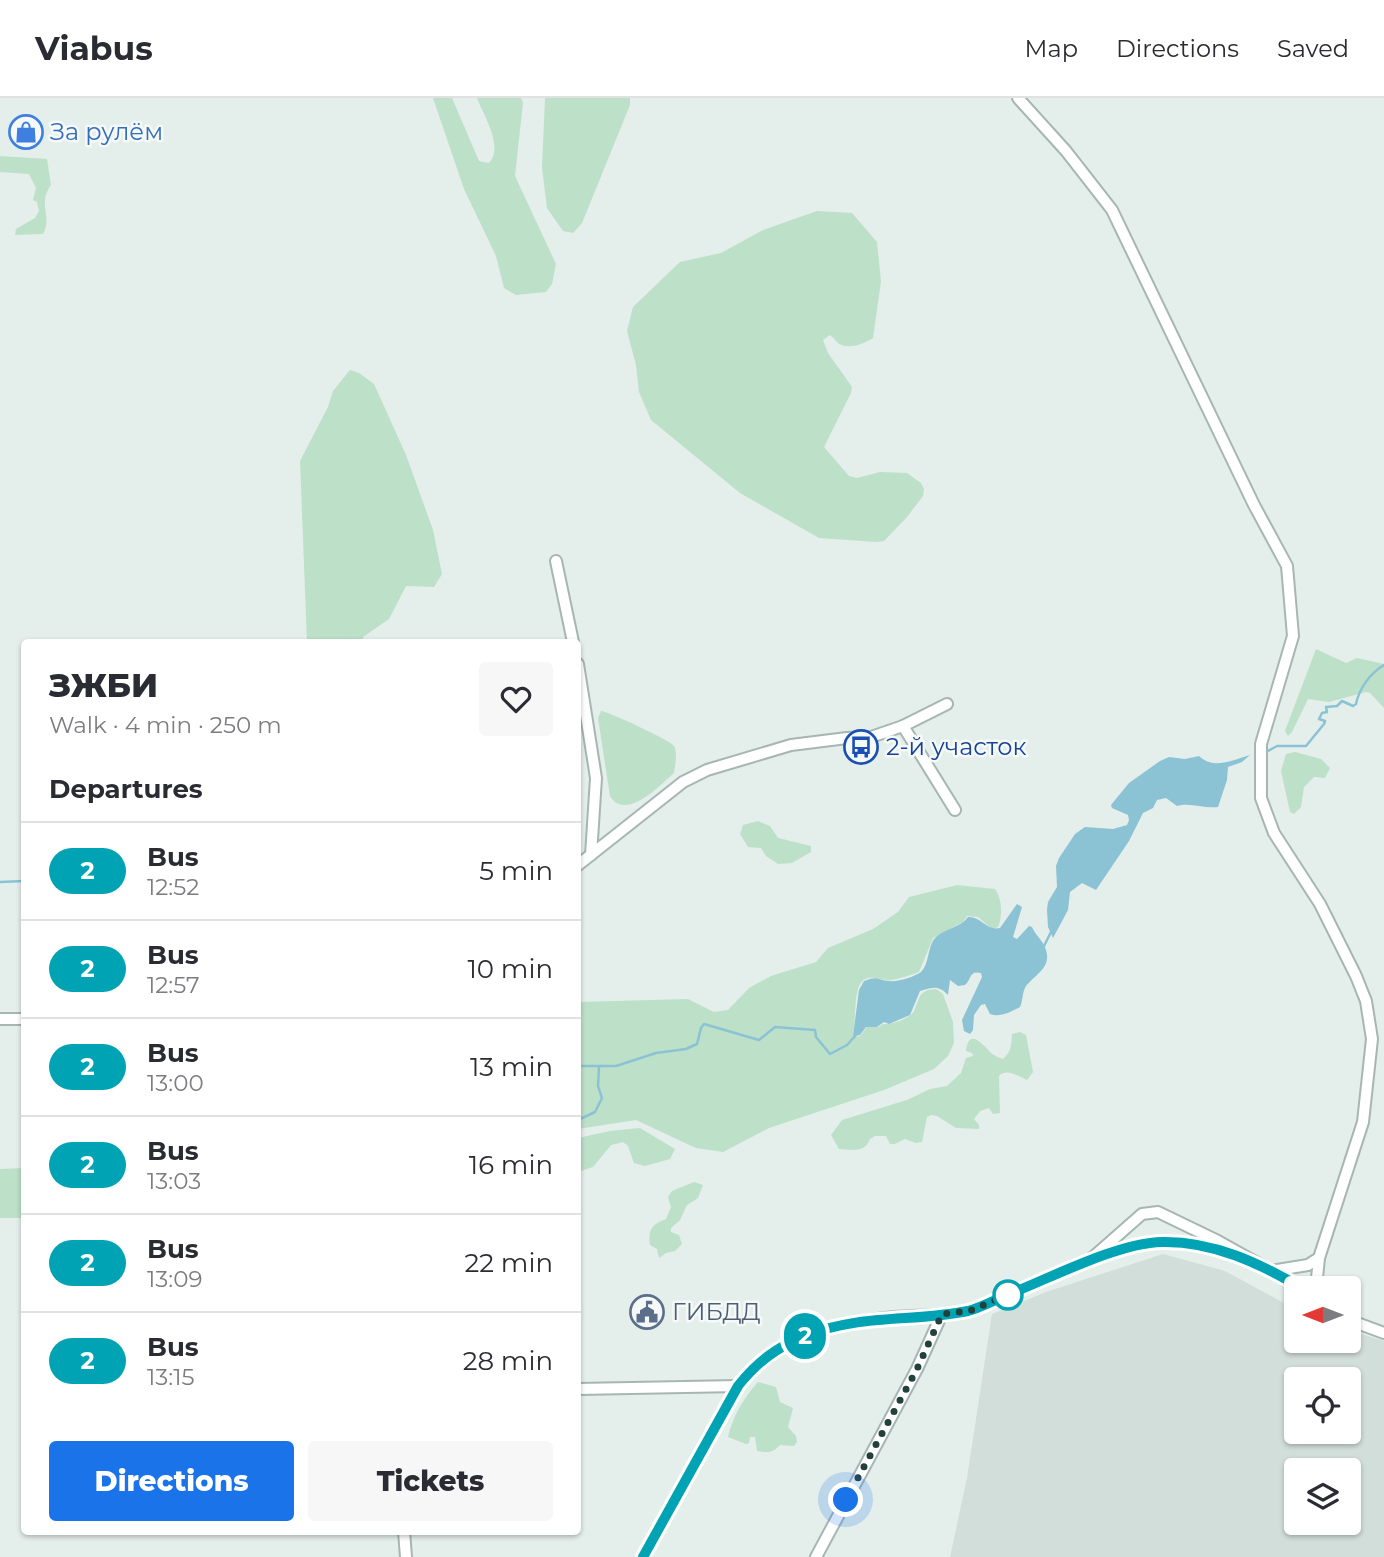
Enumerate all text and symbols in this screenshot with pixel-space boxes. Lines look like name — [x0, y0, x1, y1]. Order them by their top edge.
text: Viabus — [35, 28, 153, 68]
text: Map — [1025, 34, 1078, 63]
text: Directions — [1116, 34, 1239, 63]
text: Saved — [1277, 34, 1349, 63]
shop icon: За рулём — [7, 113, 45, 151]
place label: За рулём — [50, 117, 163, 146]
button: heart — [479, 662, 553, 736]
text: ЗЖБИ — [49, 665, 158, 705]
text: Walk · 4 min · 250 m — [49, 711, 282, 739]
bus stop icon: 2-й участок — [842, 728, 880, 766]
place label: 2-й участок — [886, 732, 1026, 761]
text: Departures — [49, 773, 203, 805]
text: Bus — [147, 841, 199, 873]
text: 5 min — [479, 855, 553, 887]
text: 2 — [80, 856, 95, 885]
text: 12:52 — [147, 873, 199, 901]
text: Bus — [147, 939, 199, 971]
text: 10 min — [467, 953, 553, 985]
text: 2 — [80, 954, 95, 983]
text: 12:57 — [147, 971, 200, 999]
text: Bus — [147, 1037, 199, 1069]
text: 13 min — [470, 1051, 553, 1083]
text: 2 — [80, 1052, 95, 1081]
text: 13:00 — [147, 1069, 204, 1097]
text: Bus — [147, 1135, 199, 1167]
text: 16 min — [469, 1149, 553, 1181]
text: 2 — [80, 1150, 95, 1179]
text: 13:03 — [147, 1167, 201, 1195]
text: Bus — [147, 1233, 199, 1265]
text: 22 min — [464, 1247, 553, 1279]
text: 2 — [80, 1248, 95, 1277]
text: 13:09 — [147, 1265, 202, 1293]
north arrow — [1284, 1276, 1362, 1353]
map controls — [1284, 1276, 1361, 1535]
unlabelled marker — [993, 1280, 1023, 1310]
public building icon: ГИБДД — [628, 1293, 666, 1331]
place label: ГИБДД — [672, 1297, 761, 1326]
line badge: 2 — [782, 1313, 828, 1359]
text: 2 — [798, 1321, 812, 1350]
text: Bus — [147, 1331, 199, 1363]
text: 28 min — [463, 1345, 553, 1377]
text: 2 — [80, 1346, 95, 1375]
text: 13:15 — [147, 1363, 194, 1391]
button: locate — [1284, 1367, 1361, 1444]
button: Directions — [49, 1441, 294, 1521]
button: Tickets — [308, 1441, 553, 1521]
button: layers — [1284, 1458, 1361, 1535]
your location — [828, 1482, 863, 1517]

